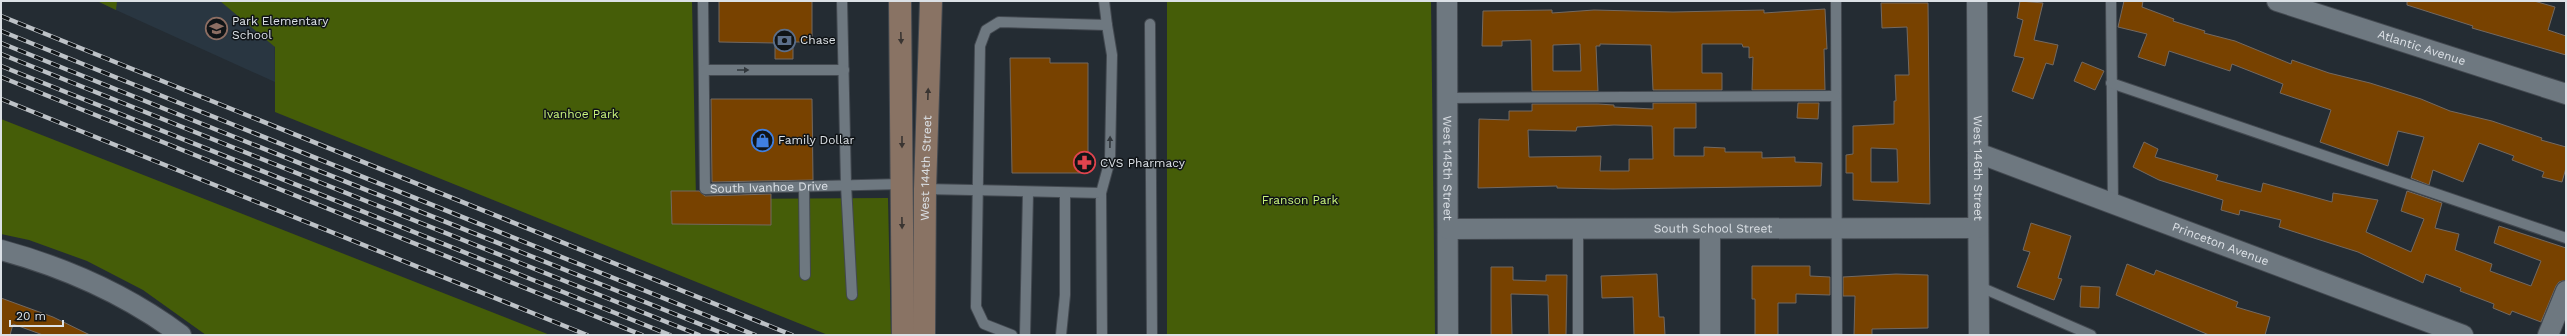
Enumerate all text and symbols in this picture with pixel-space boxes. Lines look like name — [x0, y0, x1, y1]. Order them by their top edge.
place label: Park Elementary School — [232, 14, 329, 42]
school or university icon: Park Elementary School — [203, 15, 229, 41]
bank icon: Chase — [772, 27, 798, 53]
street label: Atlantic Avenue — [2376, 27, 2467, 68]
one-way arrow — [898, 32, 904, 45]
place label: Chase — [800, 33, 836, 47]
one-way arrow — [737, 67, 750, 73]
one-way arrow — [925, 87, 931, 100]
park label: Ivanhoe Park — [543, 107, 619, 121]
street label: West 144th Street — [918, 115, 934, 221]
street label: West 145th Street — [1440, 115, 1455, 221]
street label: West 146th Street — [1971, 115, 1985, 221]
shop icon: Family Dollar — [749, 127, 775, 153]
place label: Family Dollar — [778, 133, 854, 147]
one-way arrow — [899, 136, 905, 149]
one-way arrow — [1107, 136, 1114, 148]
pharmacy icon: CVS Pharmacy — [1071, 150, 1097, 176]
place label: CVS Pharmacy — [1100, 156, 1186, 170]
street label: South Ivanhoe Drive — [710, 179, 828, 196]
park label: Franson Park — [1262, 193, 1339, 207]
one-way arrow — [899, 217, 905, 230]
street label: Princeton Avenue — [2170, 219, 2271, 269]
street label: South School Street — [1654, 221, 1772, 236]
scale bar — [10, 302, 63, 328]
text: 20 m — [16, 309, 46, 323]

